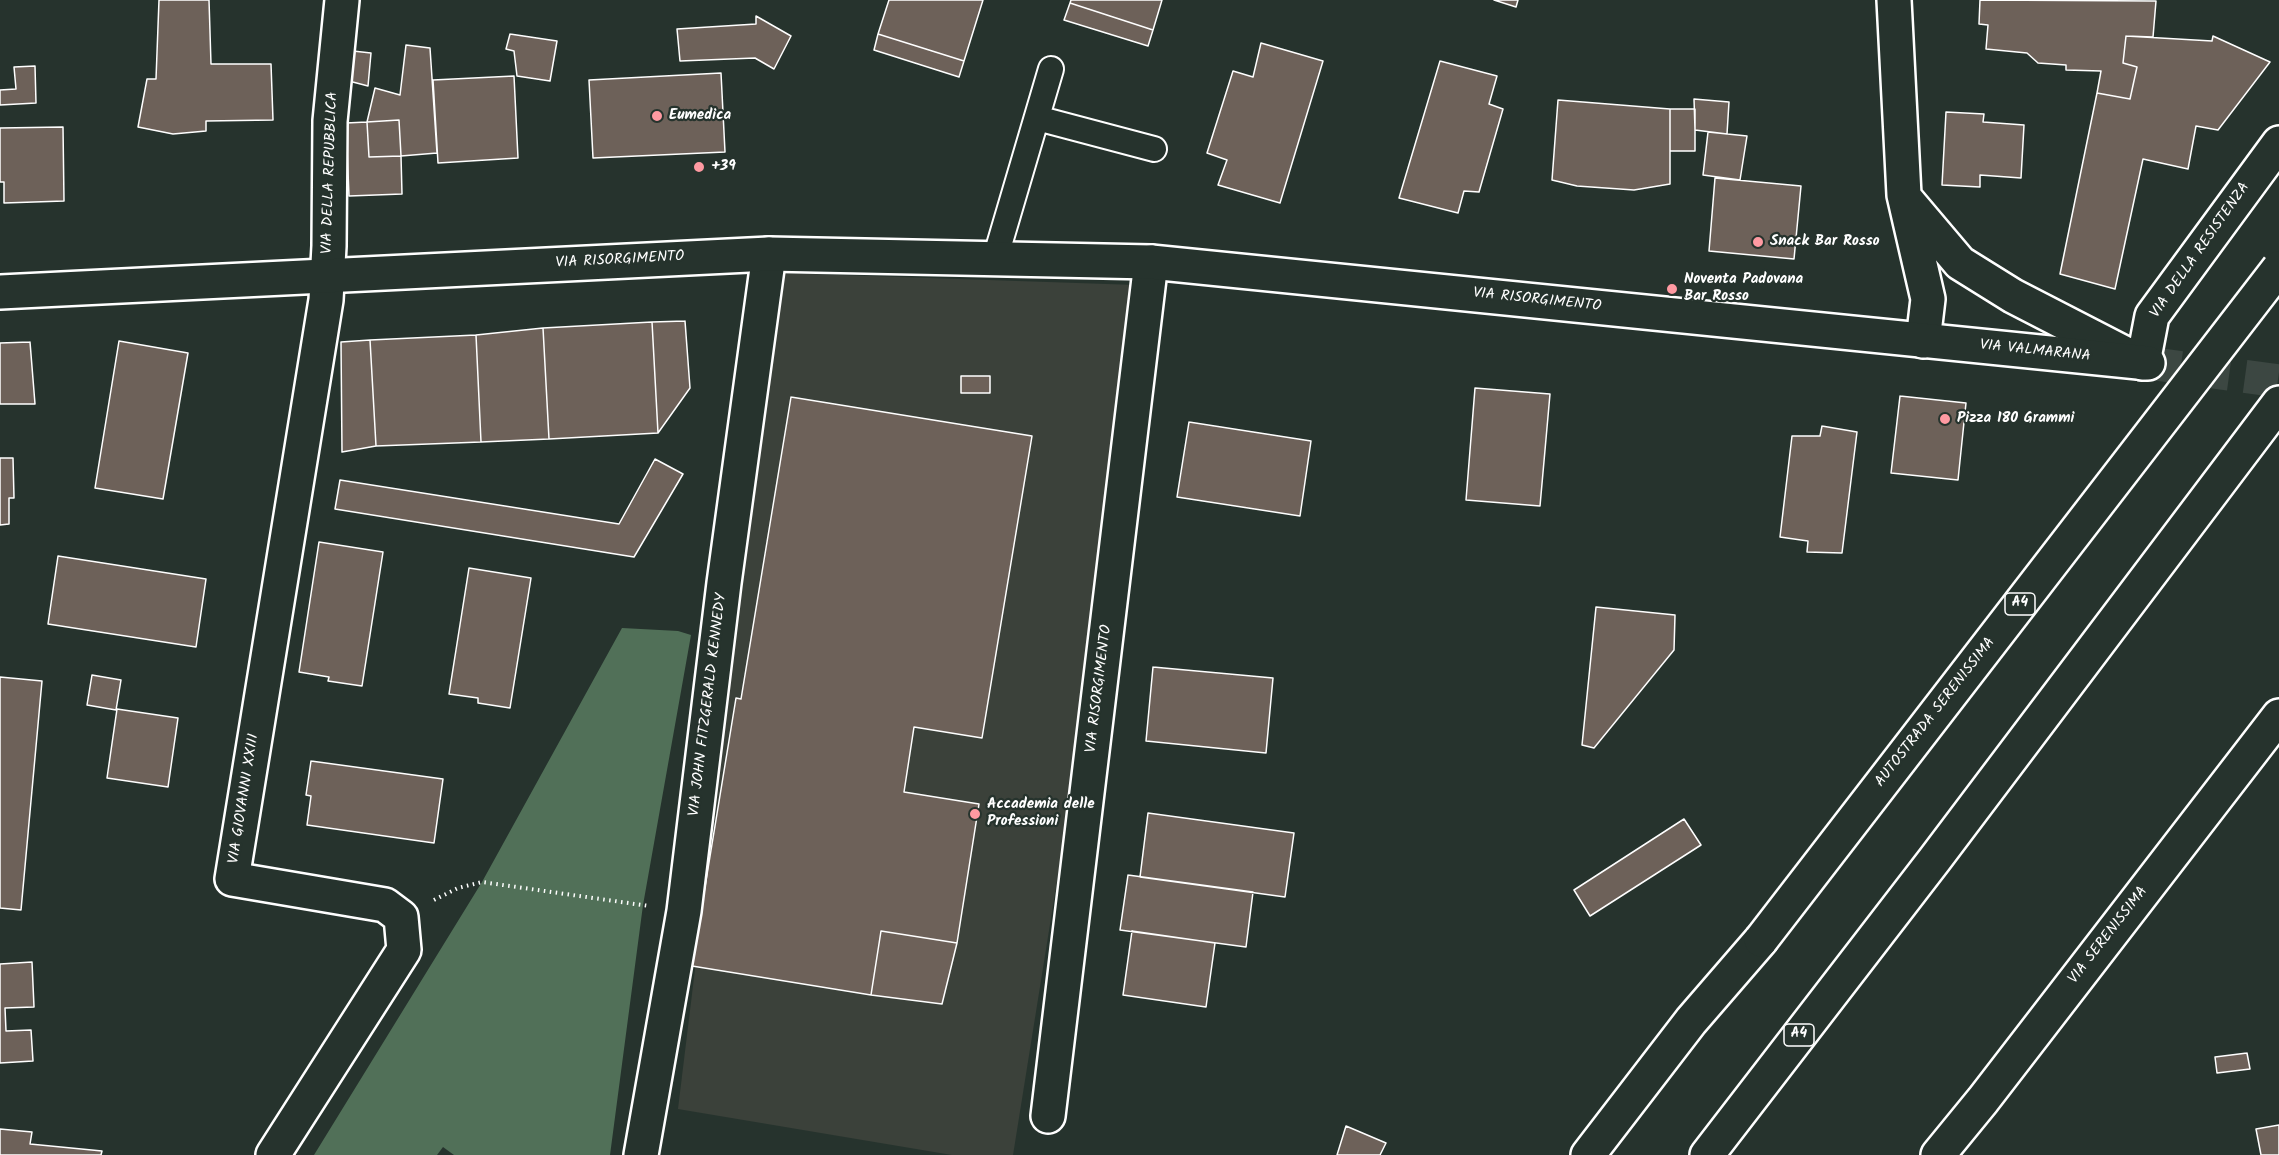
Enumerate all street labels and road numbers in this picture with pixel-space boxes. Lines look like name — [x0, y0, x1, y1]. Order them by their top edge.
street label: VIA DELLA REPUBBLICA — [319, 92, 343, 254]
street label: VIA DELLA RESISTENZA — [2147, 180, 2255, 322]
street label: VIA RISORGIMENTO — [555, 249, 685, 273]
street label: VIA RISORGIMENTO — [1472, 285, 1602, 317]
street label: VIA VALMARANA — [1979, 337, 2091, 367]
street label: VIA JOHN FITZGERALD KENNEDY — [686, 592, 732, 818]
road number: A4 — [2005, 593, 2035, 615]
street label: VIA RISORGIMENTO — [1083, 624, 1117, 754]
street label: AUTOSTRADA SERENISSIMA — [1872, 635, 2000, 791]
street label: VIA GIOVANNI XXIII — [226, 733, 264, 865]
street label: VIA SERENISSIMA — [2065, 884, 2153, 988]
road number: A4 — [1784, 1024, 1814, 1046]

